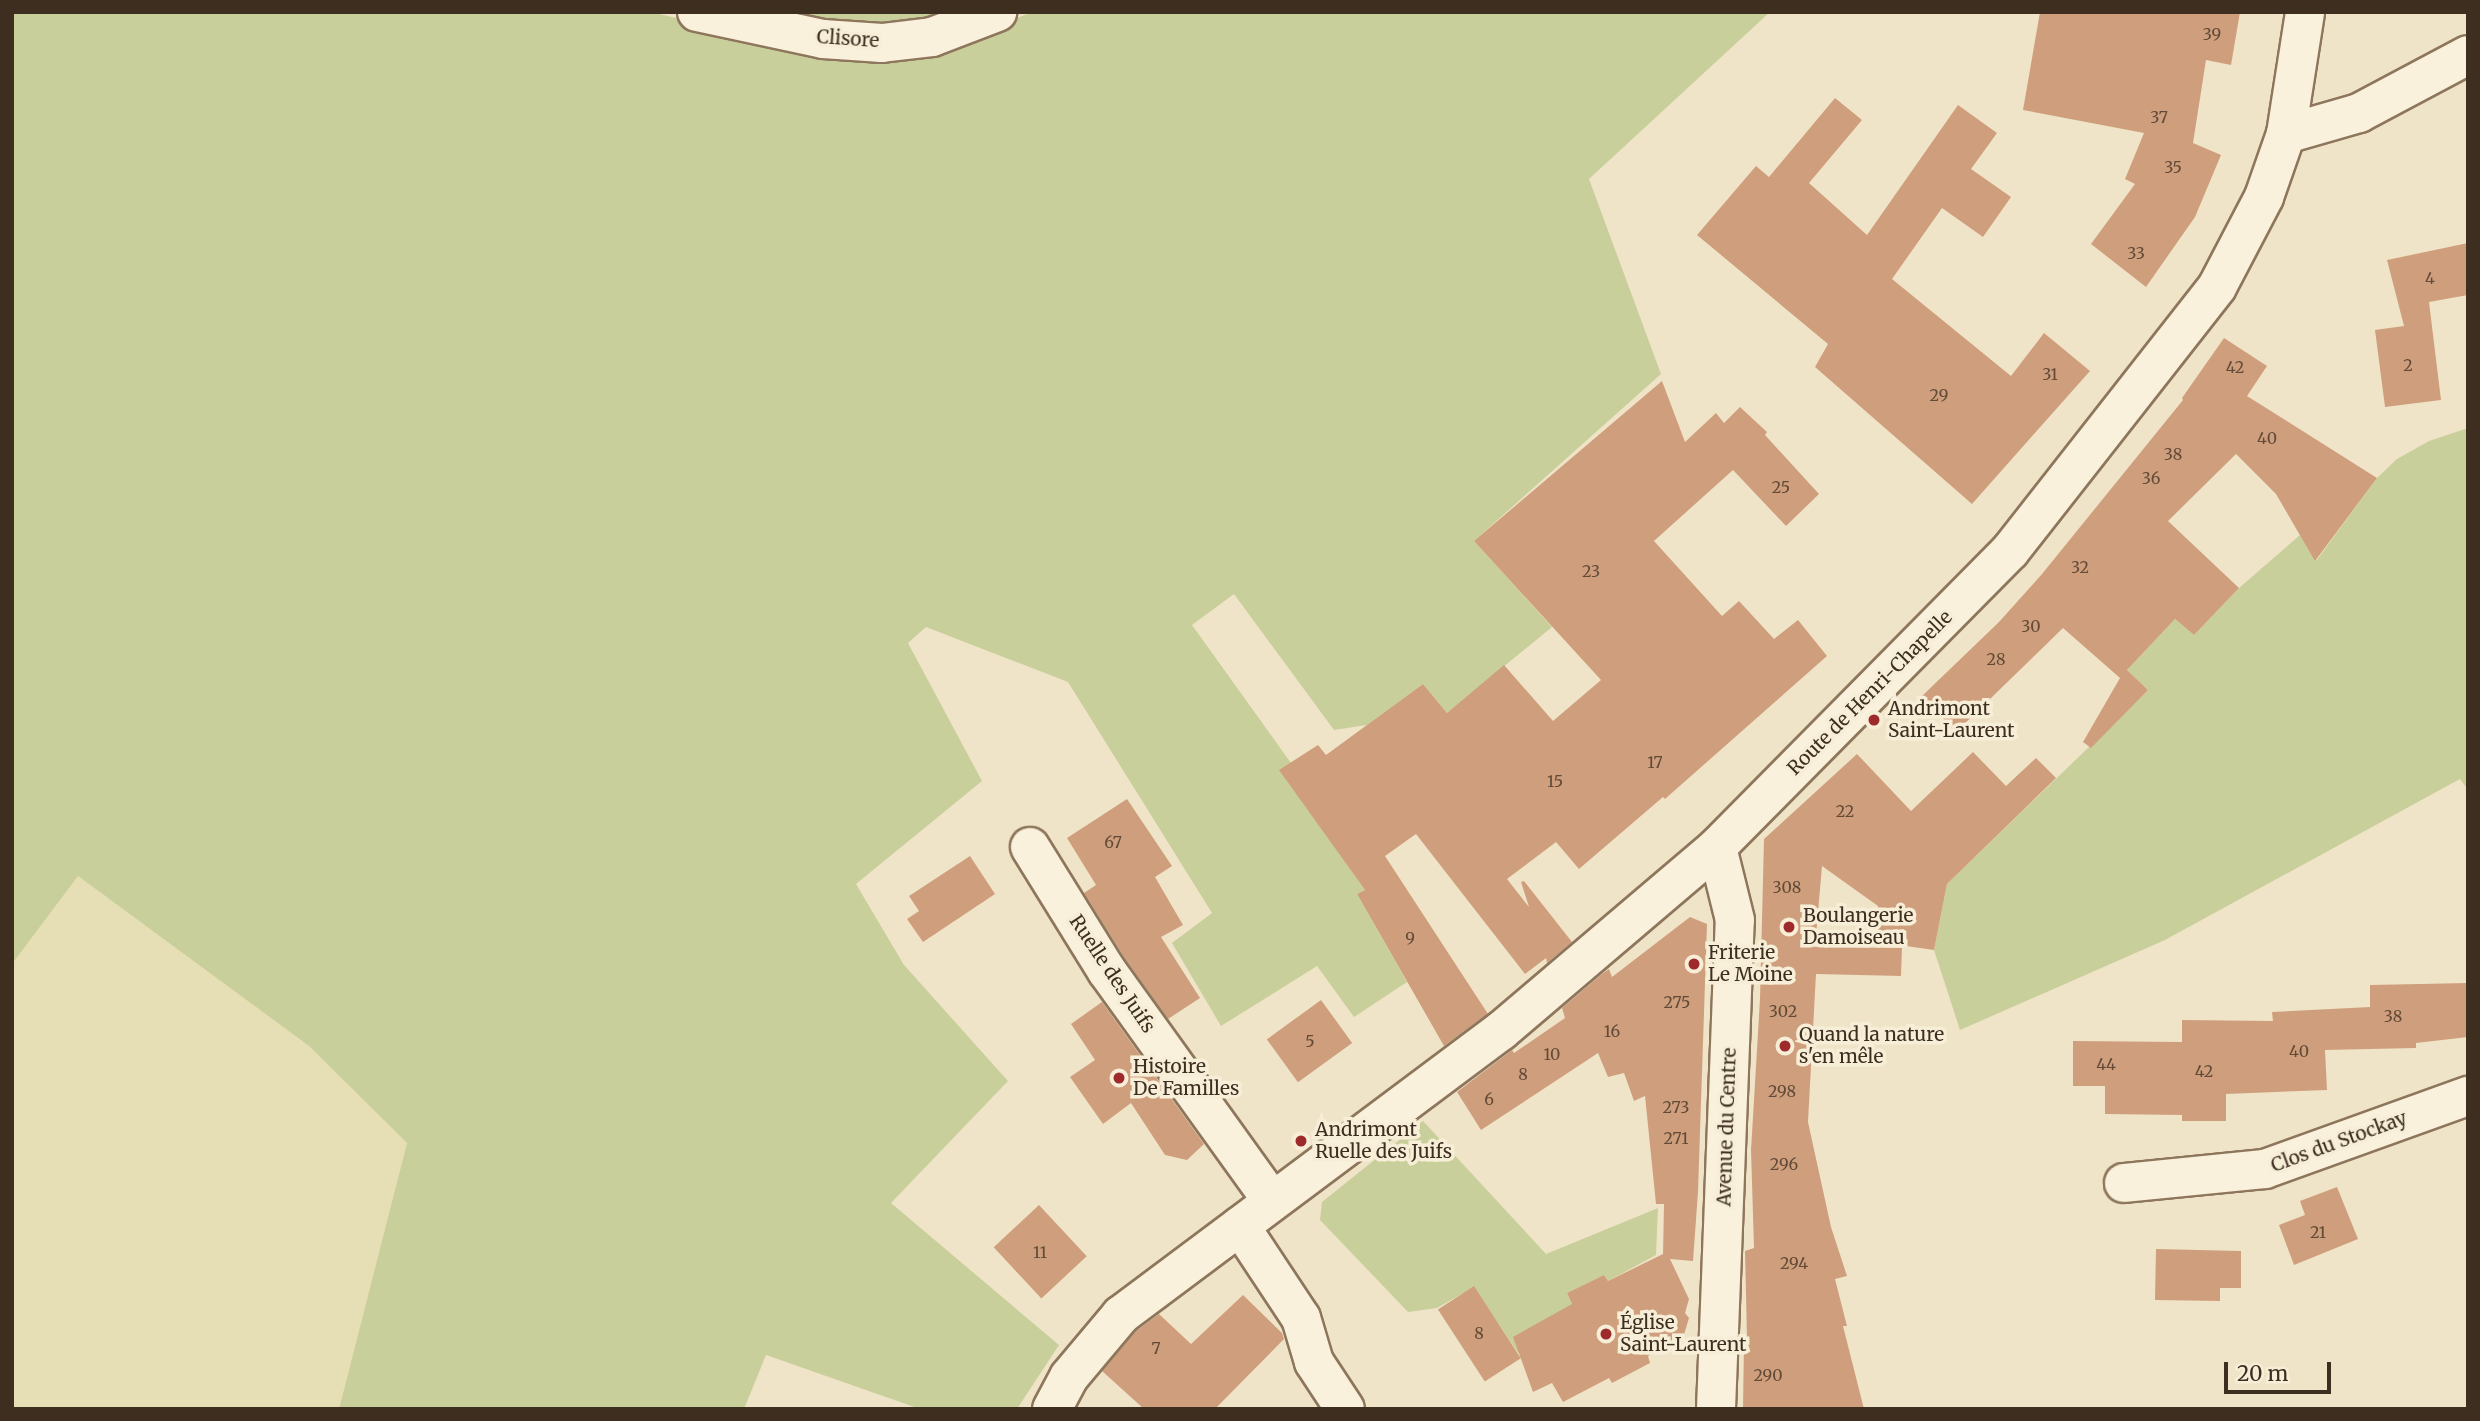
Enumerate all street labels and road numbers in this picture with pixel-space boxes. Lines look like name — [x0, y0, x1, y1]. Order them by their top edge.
street label: Clisore — [816, 25, 880, 53]
street label: Route de Henri-Chapelle — [1783, 606, 1957, 780]
street label: Ruelle des Juifs — [1064, 911, 1160, 1037]
street label: Avenue du Centre — [1713, 1047, 1741, 1207]
street label: Clos du Stockay — [2268, 1107, 2410, 1177]

